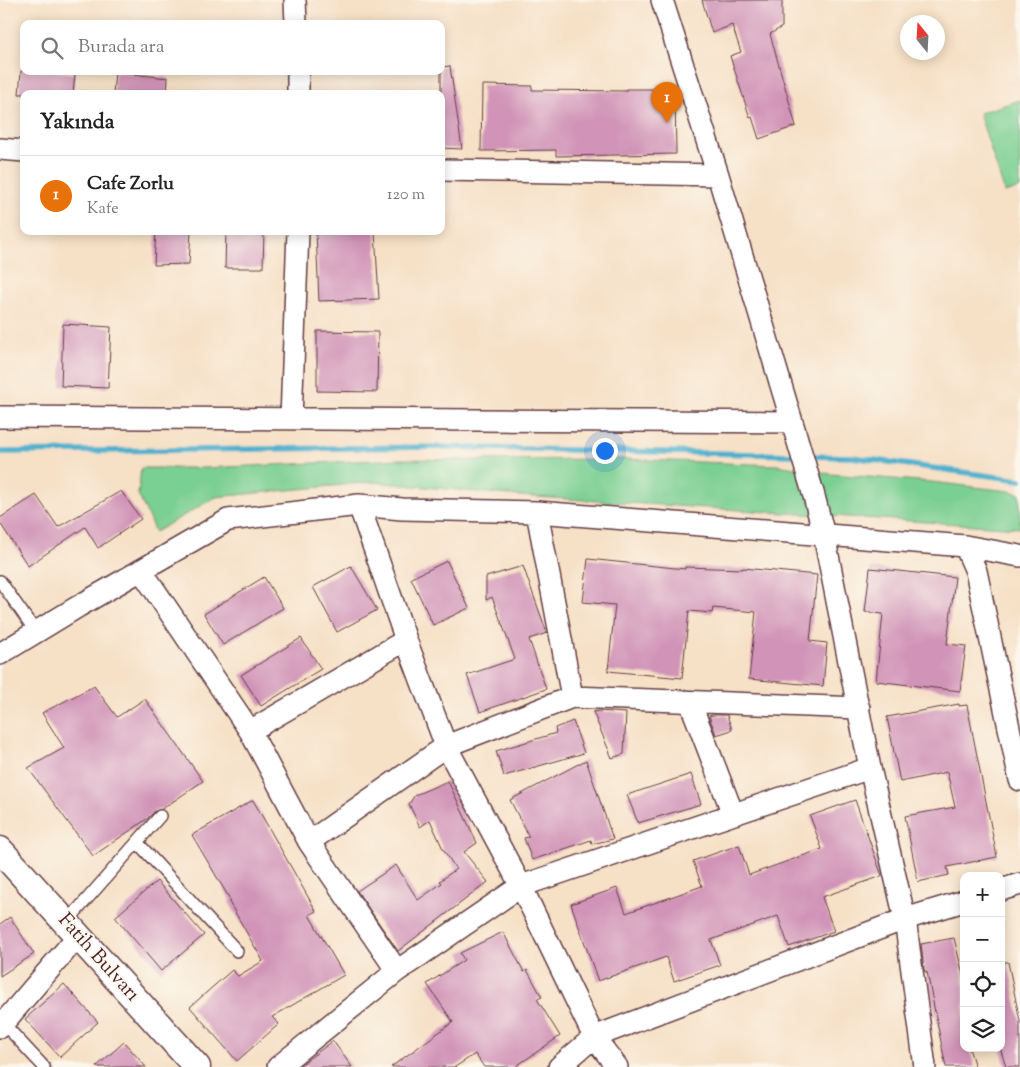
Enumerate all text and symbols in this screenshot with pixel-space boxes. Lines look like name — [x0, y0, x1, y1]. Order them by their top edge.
north arrow — [900, 15, 945, 60]
search box — [20, 20, 445, 75]
icon: search — [38, 34, 66, 62]
text: Burada ara — [78, 34, 164, 61]
pin: 1 — [651, 82, 683, 123]
text: Yakında — [40, 108, 114, 138]
text: Cafe Zorlu — [87, 171, 174, 198]
text: 1 — [53, 184, 59, 207]
text: 120 m — [387, 184, 425, 207]
text: Kafe — [87, 198, 119, 221]
your location — [592, 438, 618, 464]
map controls — [960, 872, 1005, 1052]
button: + — [960, 872, 1005, 917]
street label: Fatih Bulvarı — [50, 907, 146, 1009]
button: − — [960, 917, 1005, 962]
button: locate — [960, 962, 1005, 1007]
button: layers — [960, 1007, 1005, 1052]

